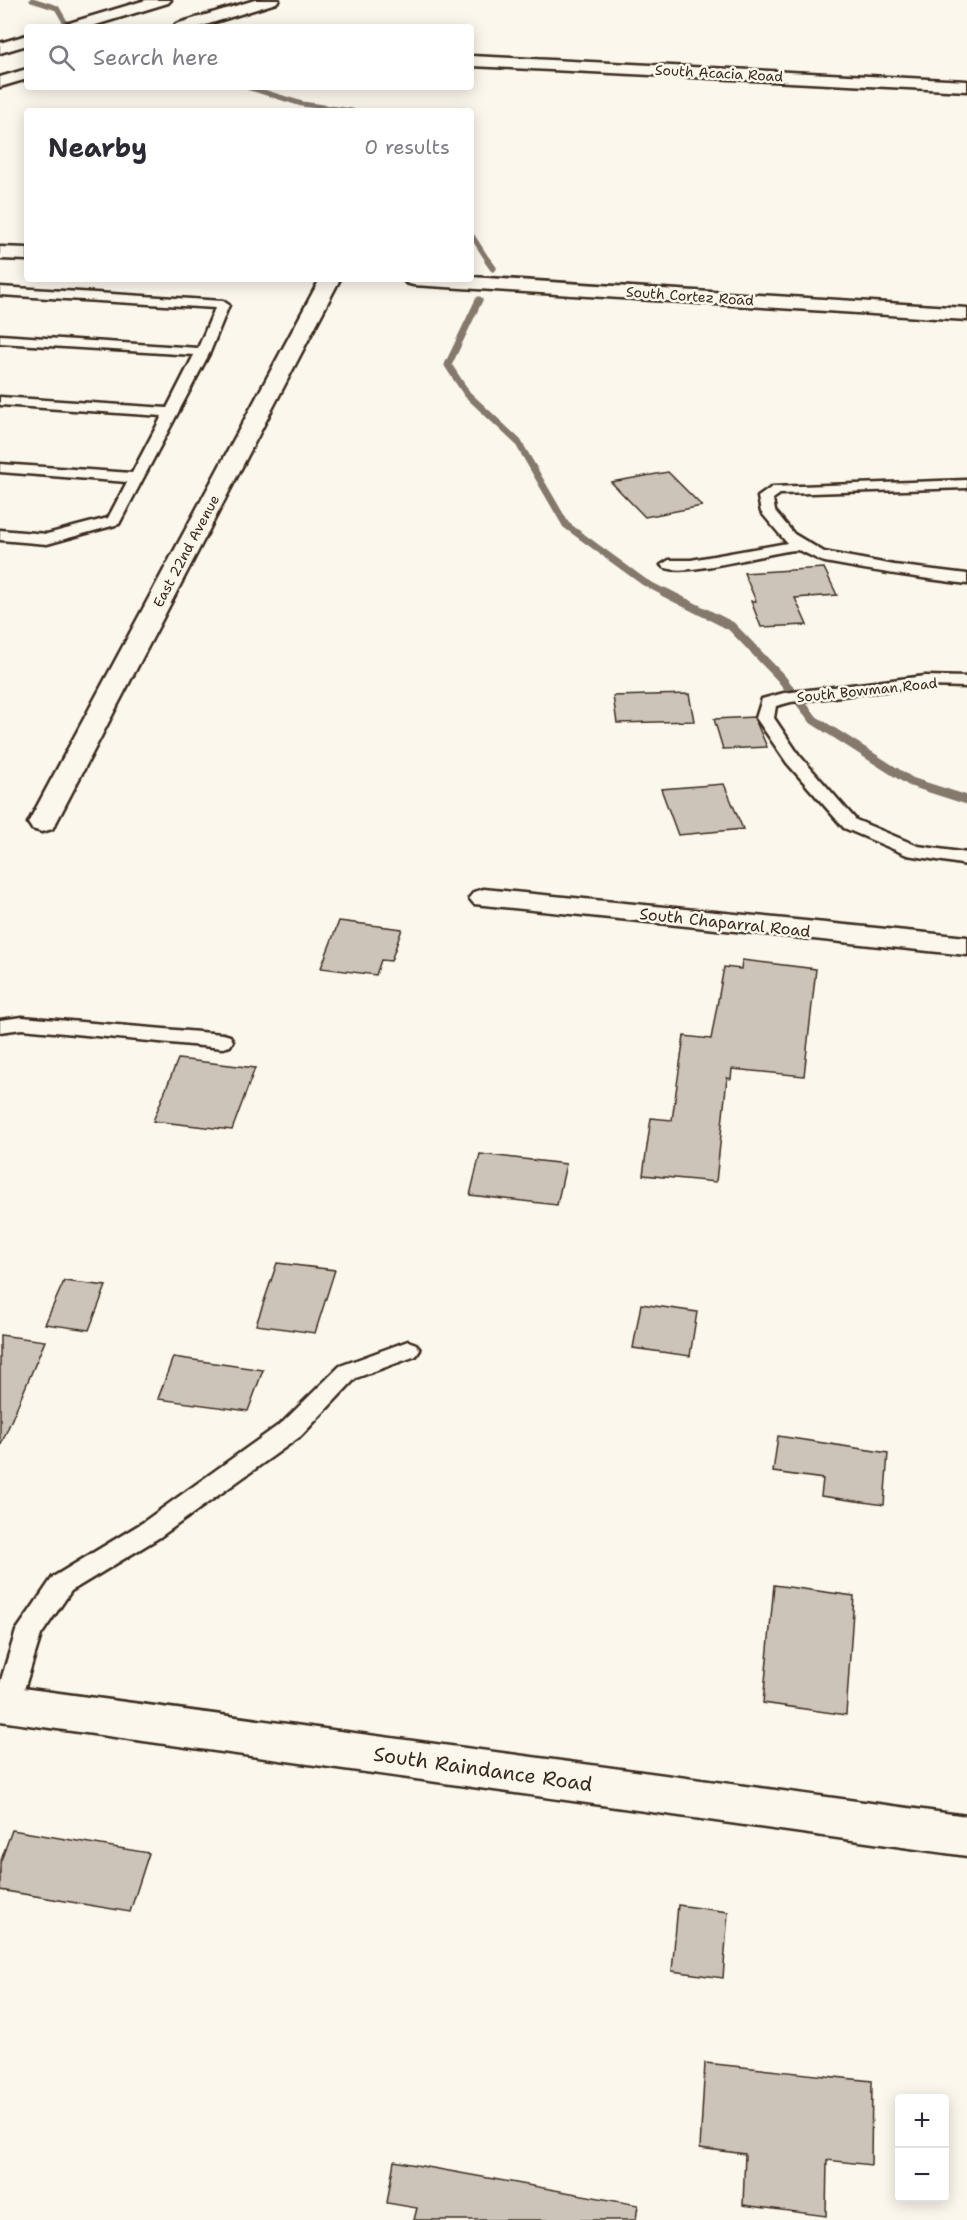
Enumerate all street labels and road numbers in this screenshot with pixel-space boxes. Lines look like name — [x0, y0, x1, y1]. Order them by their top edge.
street label: South Acacia Road — [655, 61, 784, 85]
street label: South Cortez Road — [626, 283, 755, 309]
street label: East 22nd Avenue — [149, 492, 223, 610]
street label: South Bowman Road — [796, 674, 938, 706]
street label: South Chaparral Road — [638, 903, 811, 942]
street label: South Raindance Road — [372, 1741, 594, 1797]

